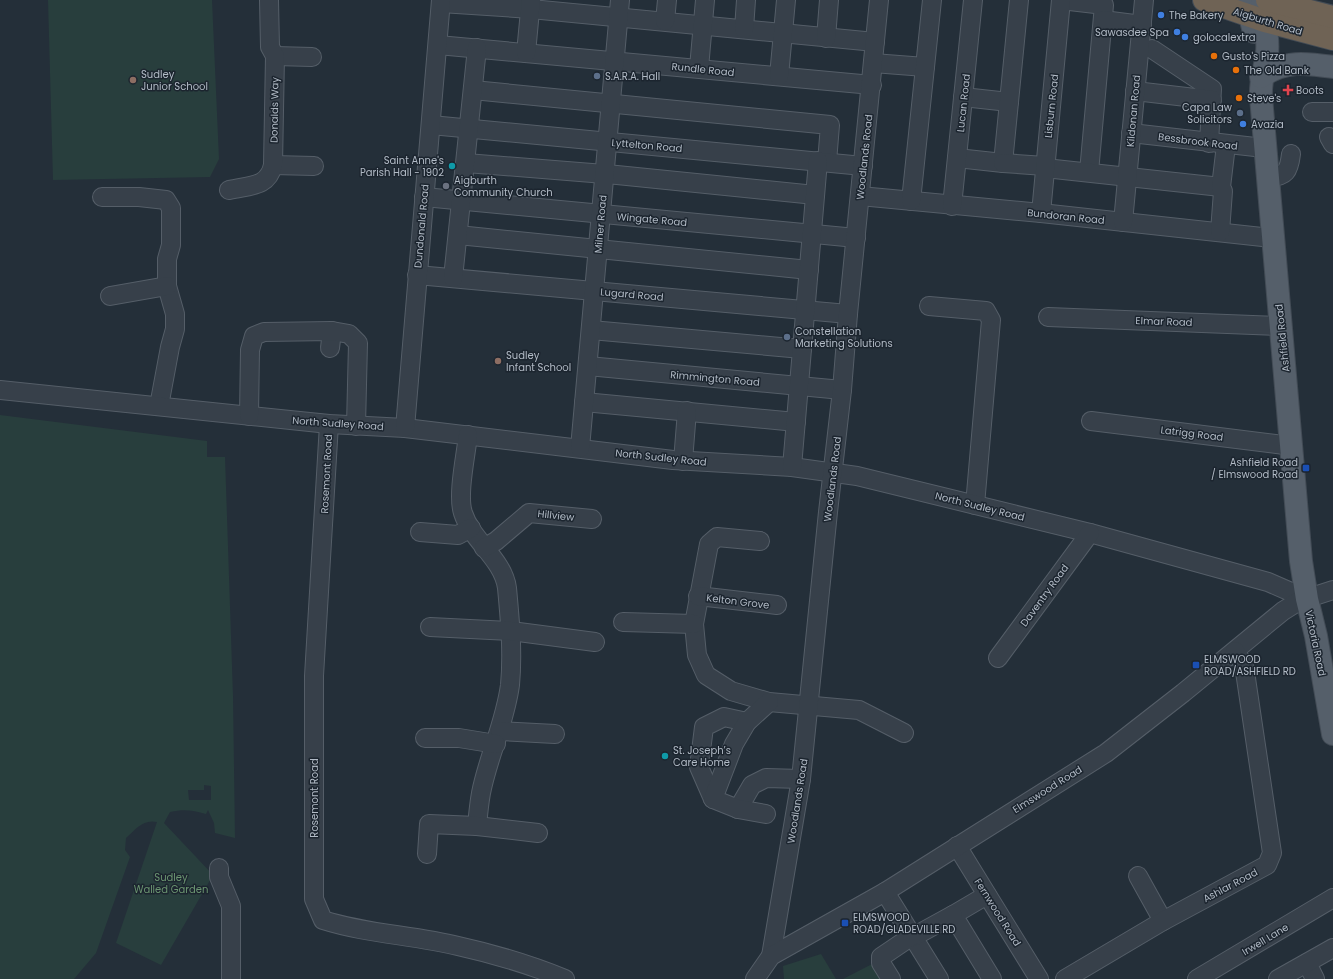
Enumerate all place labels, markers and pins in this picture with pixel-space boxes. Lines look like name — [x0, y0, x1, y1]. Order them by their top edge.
place label: The Bakery — [1169, 8, 1224, 23]
marker: The Bakery — [1156, 10, 1166, 20]
place label: Sawasdee Spa — [1095, 25, 1169, 40]
marker: Sawasdee Spa — [1172, 27, 1182, 37]
place label: golocalextra — [1193, 30, 1255, 45]
marker: golocalextra — [1180, 32, 1190, 42]
place label: Gusto's Pizza — [1222, 49, 1285, 64]
marker: Gusto's Pizza — [1209, 51, 1219, 61]
place label: The Old Bank — [1244, 63, 1310, 78]
marker: The Old Bank — [1231, 65, 1241, 75]
place label: Sudley Junior School — [141, 67, 208, 94]
place label: S.A.R.A. Hall — [605, 69, 660, 84]
marker: S.A.R.A. Hall — [592, 71, 602, 81]
marker: Sudley Junior School — [128, 75, 138, 85]
place label: Boots — [1296, 83, 1324, 98]
marker: Boots — [1283, 85, 1293, 95]
place label: Steve's — [1247, 91, 1281, 106]
marker: Steve's — [1234, 93, 1244, 103]
place label: Capa Law Solicitors — [1182, 100, 1233, 127]
marker: Capa Law Solicitors — [1235, 108, 1245, 118]
place label: Avazia — [1251, 117, 1284, 132]
marker: Avazia — [1238, 119, 1248, 129]
place label: Saint Anne's Parish Hall - 1902 — [360, 153, 444, 180]
marker: Saint Anne's Parish Hall - 1902 — [447, 161, 457, 171]
place label: Aigburth Community Church — [454, 173, 553, 200]
marker: Aigburth Community Church — [441, 181, 451, 191]
place label: Constellation Marketing Solutions — [795, 324, 893, 351]
marker: Constellation Marketing Solutions — [782, 332, 792, 342]
place label: Sudley Infant School — [506, 348, 571, 375]
marker: Sudley Infant School — [493, 356, 503, 366]
place label: Ashfield Road / Elmswood Road — [1211, 455, 1298, 482]
marker: Ashfield Road / Elmswood Road — [1301, 463, 1311, 473]
place label: ELMSWOOD ROAD/ASHFIELD RD — [1204, 652, 1296, 679]
marker: ELMSWOOD ROAD/ASHFIELD RD — [1191, 660, 1201, 670]
place label: St. Joseph’s Care Home — [673, 743, 731, 770]
marker: St. Joseph’s Care Home — [660, 751, 670, 761]
place label: ELMSWOOD ROAD/GLADEVILLE RD — [853, 910, 955, 937]
marker: ELMSWOOD ROAD/GLADEVILLE RD — [840, 918, 850, 928]

